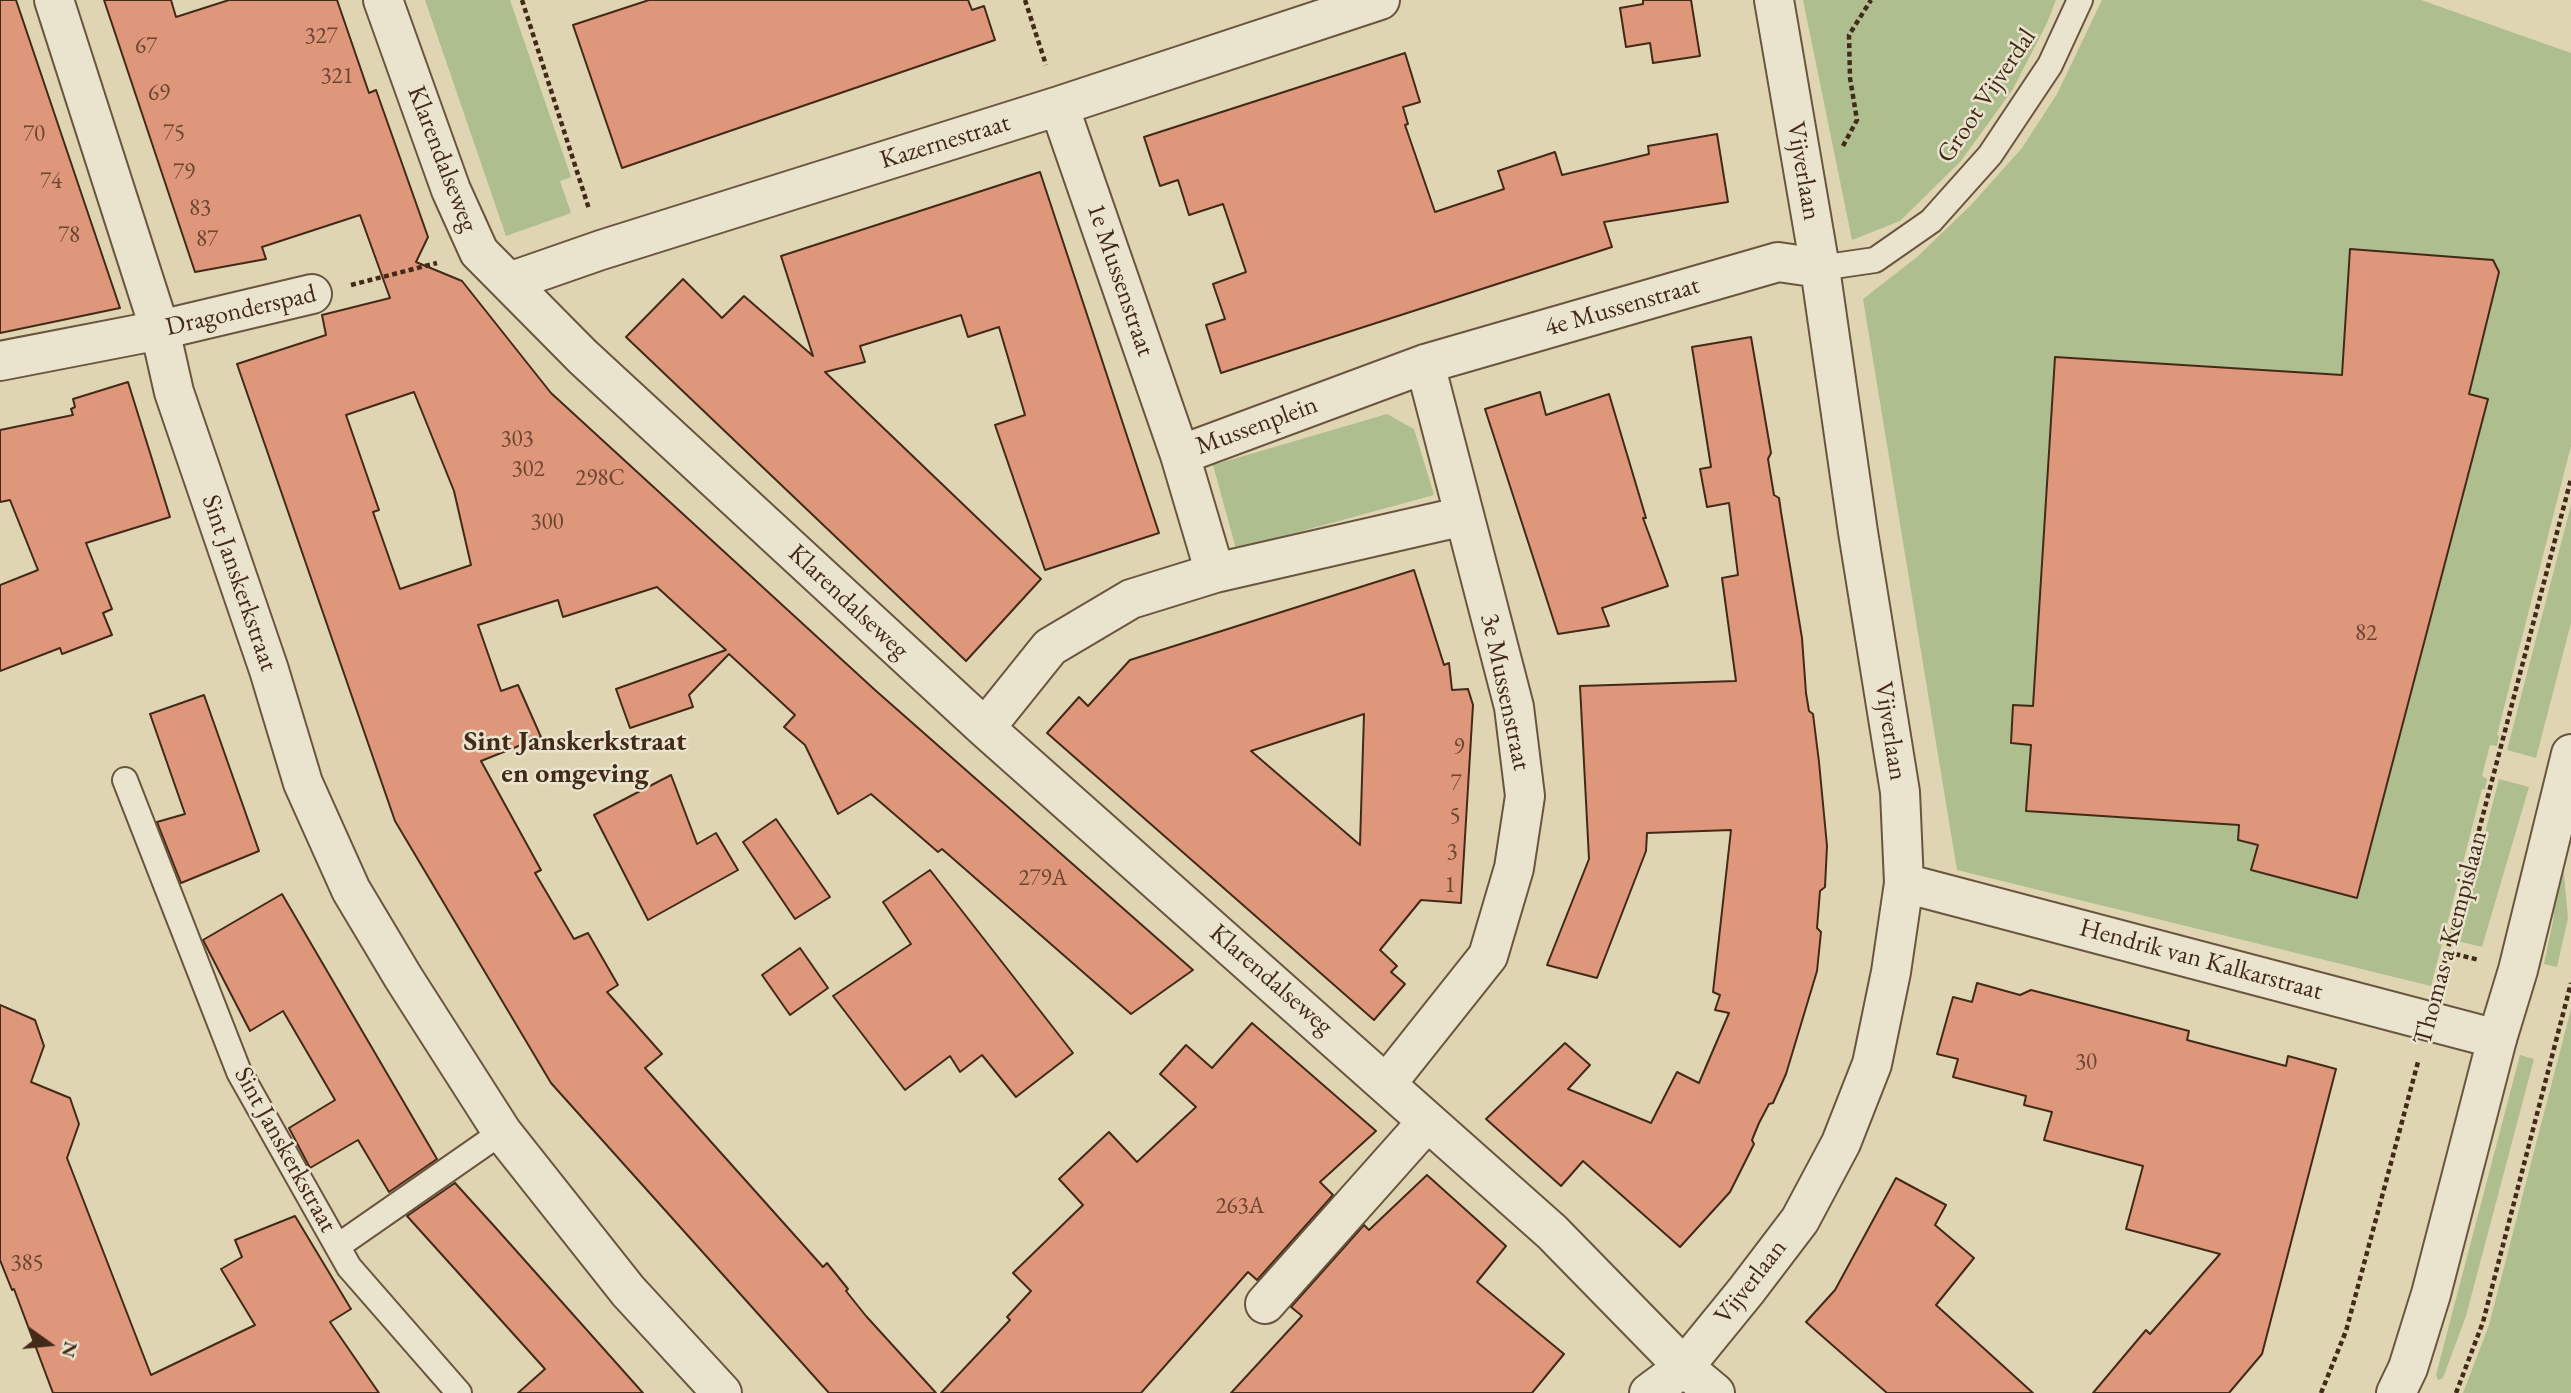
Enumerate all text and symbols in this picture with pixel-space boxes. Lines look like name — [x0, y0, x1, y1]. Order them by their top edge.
house number: 327 — [304, 23, 338, 51]
street label: Groot Vijverdal — [1931, 23, 2043, 169]
house number: 67 — [135, 33, 157, 61]
house number: 321 — [320, 63, 354, 91]
house number: 69 — [148, 80, 170, 108]
street label: Klarendalseweg — [400, 82, 484, 236]
street label: Kazernestraat — [876, 107, 1014, 177]
street label: Vijverlaan — [1779, 119, 1827, 223]
house number: 75 — [163, 120, 185, 148]
house number: 70 — [23, 121, 45, 149]
house number: 79 — [173, 159, 195, 187]
house number: 74 — [40, 168, 62, 196]
house number: 83 — [189, 195, 211, 223]
street label: 1e Mussenstraat — [1079, 199, 1161, 361]
house number: 78 — [58, 222, 80, 250]
house number: 87 — [196, 226, 218, 254]
street label: 4e Mussenstraat — [1541, 270, 1703, 344]
street label: Dragonderspad — [163, 279, 319, 343]
street label: Mussenplein — [1192, 390, 1322, 462]
house number: 303 — [500, 426, 534, 454]
house number: 302 — [511, 456, 545, 484]
house number: 298C — [575, 465, 625, 493]
street label: Sint Janskerkstraat — [194, 491, 284, 675]
house number: 300 — [530, 509, 564, 537]
street label: Klarendalseweg — [781, 538, 915, 666]
street label: 3e Mussenstraat — [1473, 611, 1537, 773]
house number: 82 — [2355, 620, 2377, 648]
street label: Vijverlaan — [1867, 679, 1913, 783]
district label: Sint Janskerkstraat en omgeving — [463, 725, 687, 791]
house number: 9 — [1453, 734, 1465, 762]
house number: 7 — [1450, 770, 1462, 798]
house number: 5 — [1449, 803, 1461, 831]
street label: Thomas a Kempislaan — [2407, 827, 2495, 1049]
house number: 3 — [1446, 839, 1458, 867]
house number: 279A — [1018, 865, 1068, 893]
house number: 1 — [1444, 872, 1456, 900]
street label: Hendrik van Kalkarstraat — [2076, 913, 2326, 1007]
street label: Klarendalseweg — [1203, 918, 1339, 1042]
house number: 30 — [2075, 1049, 2097, 1077]
street label: Sint Janskerkstraat — [227, 1062, 343, 1238]
house number: 263A — [1215, 1193, 1265, 1221]
street label: Vijverlaan — [1708, 1233, 1794, 1331]
house number: 385 — [10, 1250, 44, 1278]
north arrow — [14, 1309, 84, 1379]
text: N — [56, 1339, 84, 1360]

